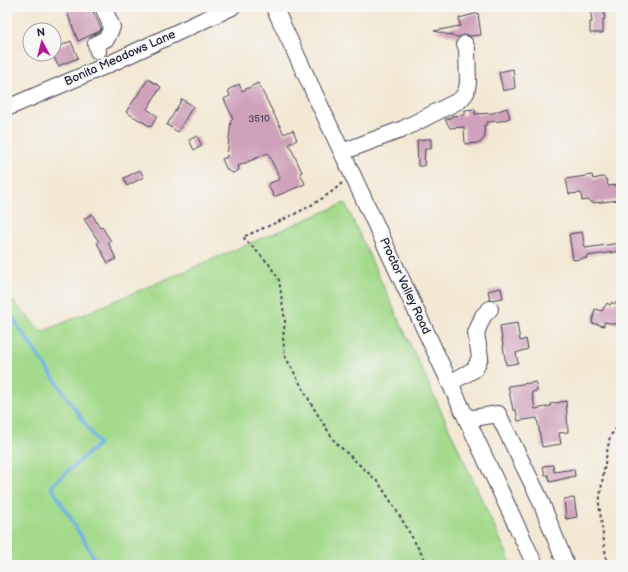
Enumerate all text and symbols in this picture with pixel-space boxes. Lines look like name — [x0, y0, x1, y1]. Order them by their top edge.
north arrow — [22, 22, 62, 62]
text: N — [36, 26, 46, 40]
street label: Bonita Meadows Lane — [62, 27, 178, 89]
house number: 3510 — [248, 113, 270, 125]
street label: Proctor Valley Road — [376, 235, 434, 337]

